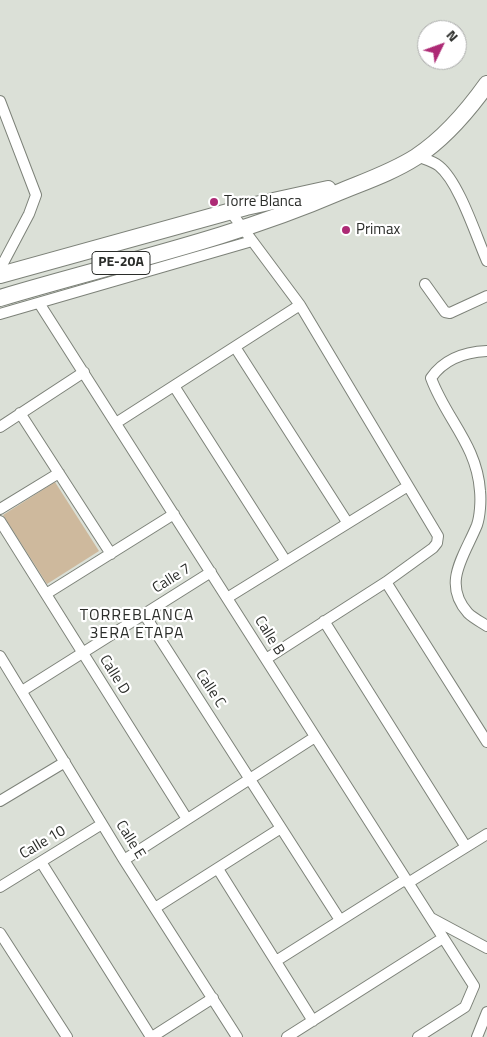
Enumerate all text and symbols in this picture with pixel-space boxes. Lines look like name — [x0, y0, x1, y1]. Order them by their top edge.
north arrow — [417, 20, 467, 70]
text: N — [442, 25, 464, 46]
place label: Torre Blanca — [224, 193, 302, 211]
marker: Torre Blanca — [208, 196, 220, 208]
place label: Primax — [356, 221, 400, 239]
marker: Primax — [340, 224, 352, 236]
road number: PE-20A — [92, 252, 150, 274]
street label: Calle 7 — [149, 560, 195, 598]
district label: TORREBLANCA 3ERA ETAPA — [78, 606, 196, 644]
street label: Calle B — [250, 613, 288, 659]
street label: Calle D — [95, 652, 133, 698]
street label: Calle C — [191, 667, 229, 711]
street label: Calle E — [111, 818, 149, 862]
street label: Calle 10 — [17, 822, 69, 864]

